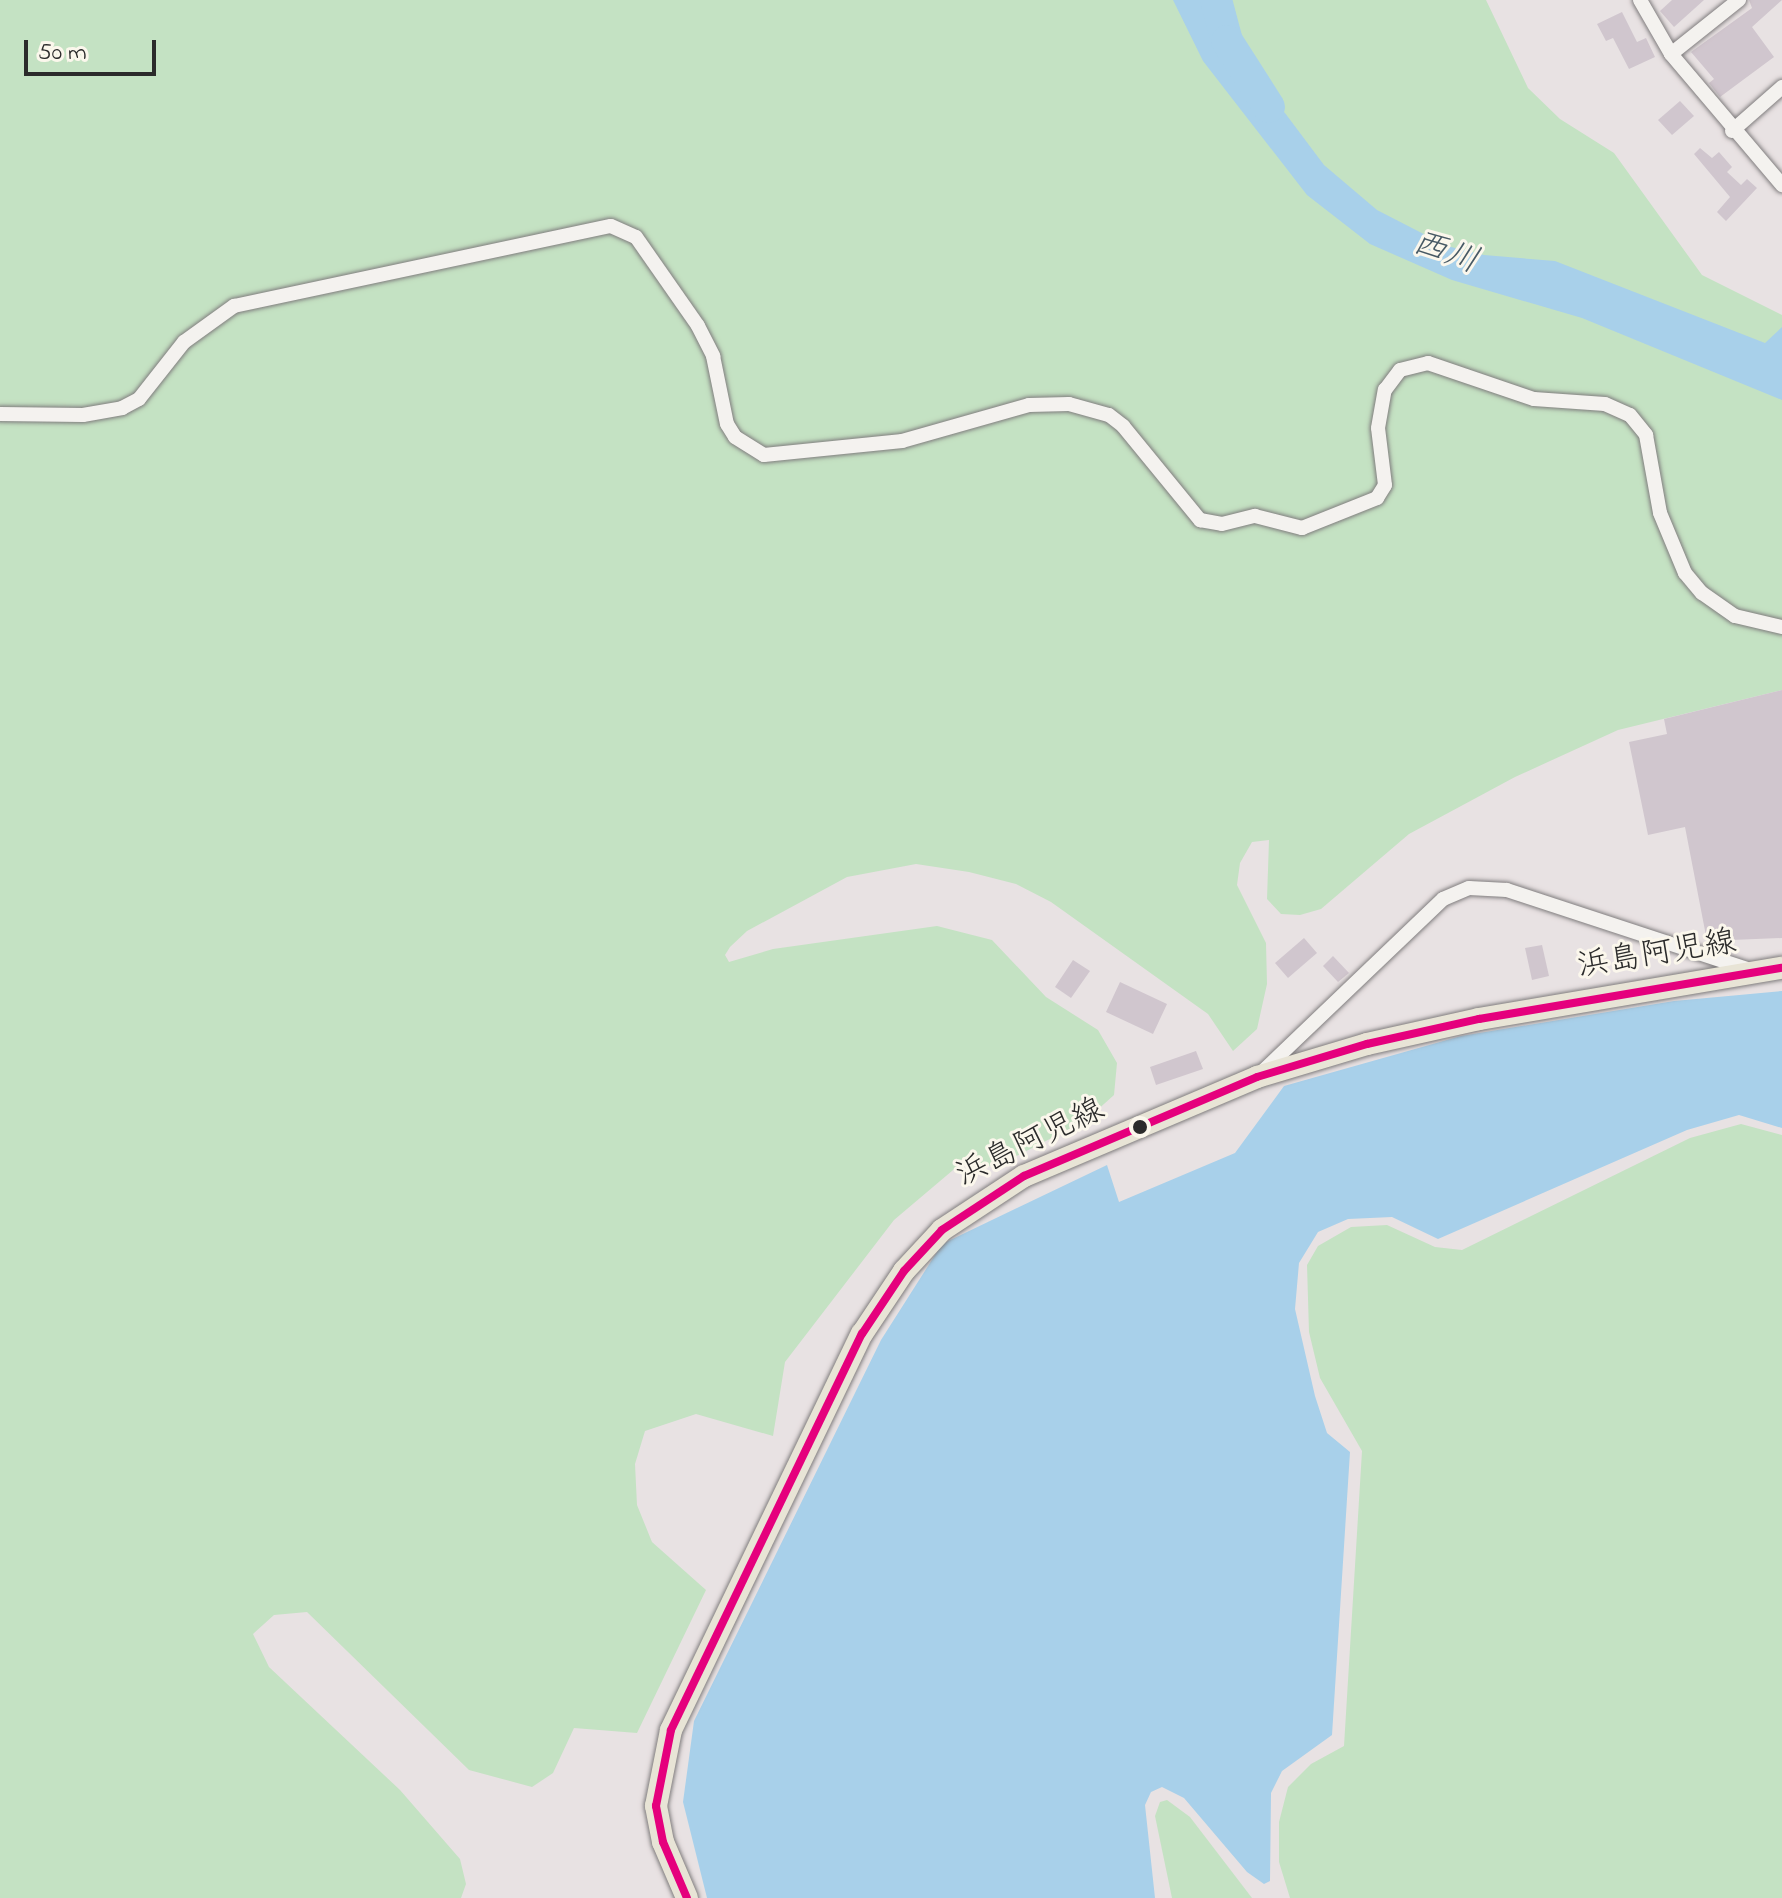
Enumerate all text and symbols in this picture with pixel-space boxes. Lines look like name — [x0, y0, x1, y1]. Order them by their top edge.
scale bar — [28, 24, 160, 74]
text: 50 m — [38, 36, 87, 71]
water label: 西川 — [1406, 224, 1484, 284]
street label: 浜島阿児線 — [1575, 925, 1739, 987]
street label: 浜島阿児線 — [951, 1092, 1111, 1196]
unlabelled marker — [1132, 1119, 1148, 1135]

